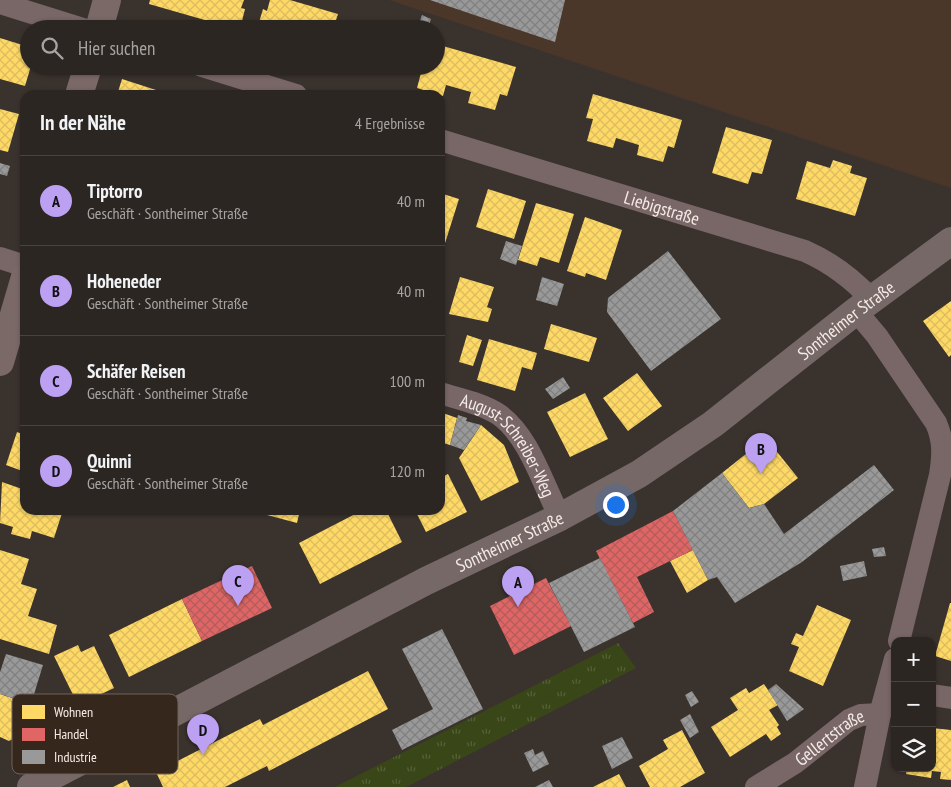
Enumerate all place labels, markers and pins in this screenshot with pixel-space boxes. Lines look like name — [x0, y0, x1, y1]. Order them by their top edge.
pin: B — [745, 433, 777, 474]
pin: C — [222, 565, 254, 606]
pin: A — [502, 566, 534, 607]
pin: D — [187, 714, 219, 755]

